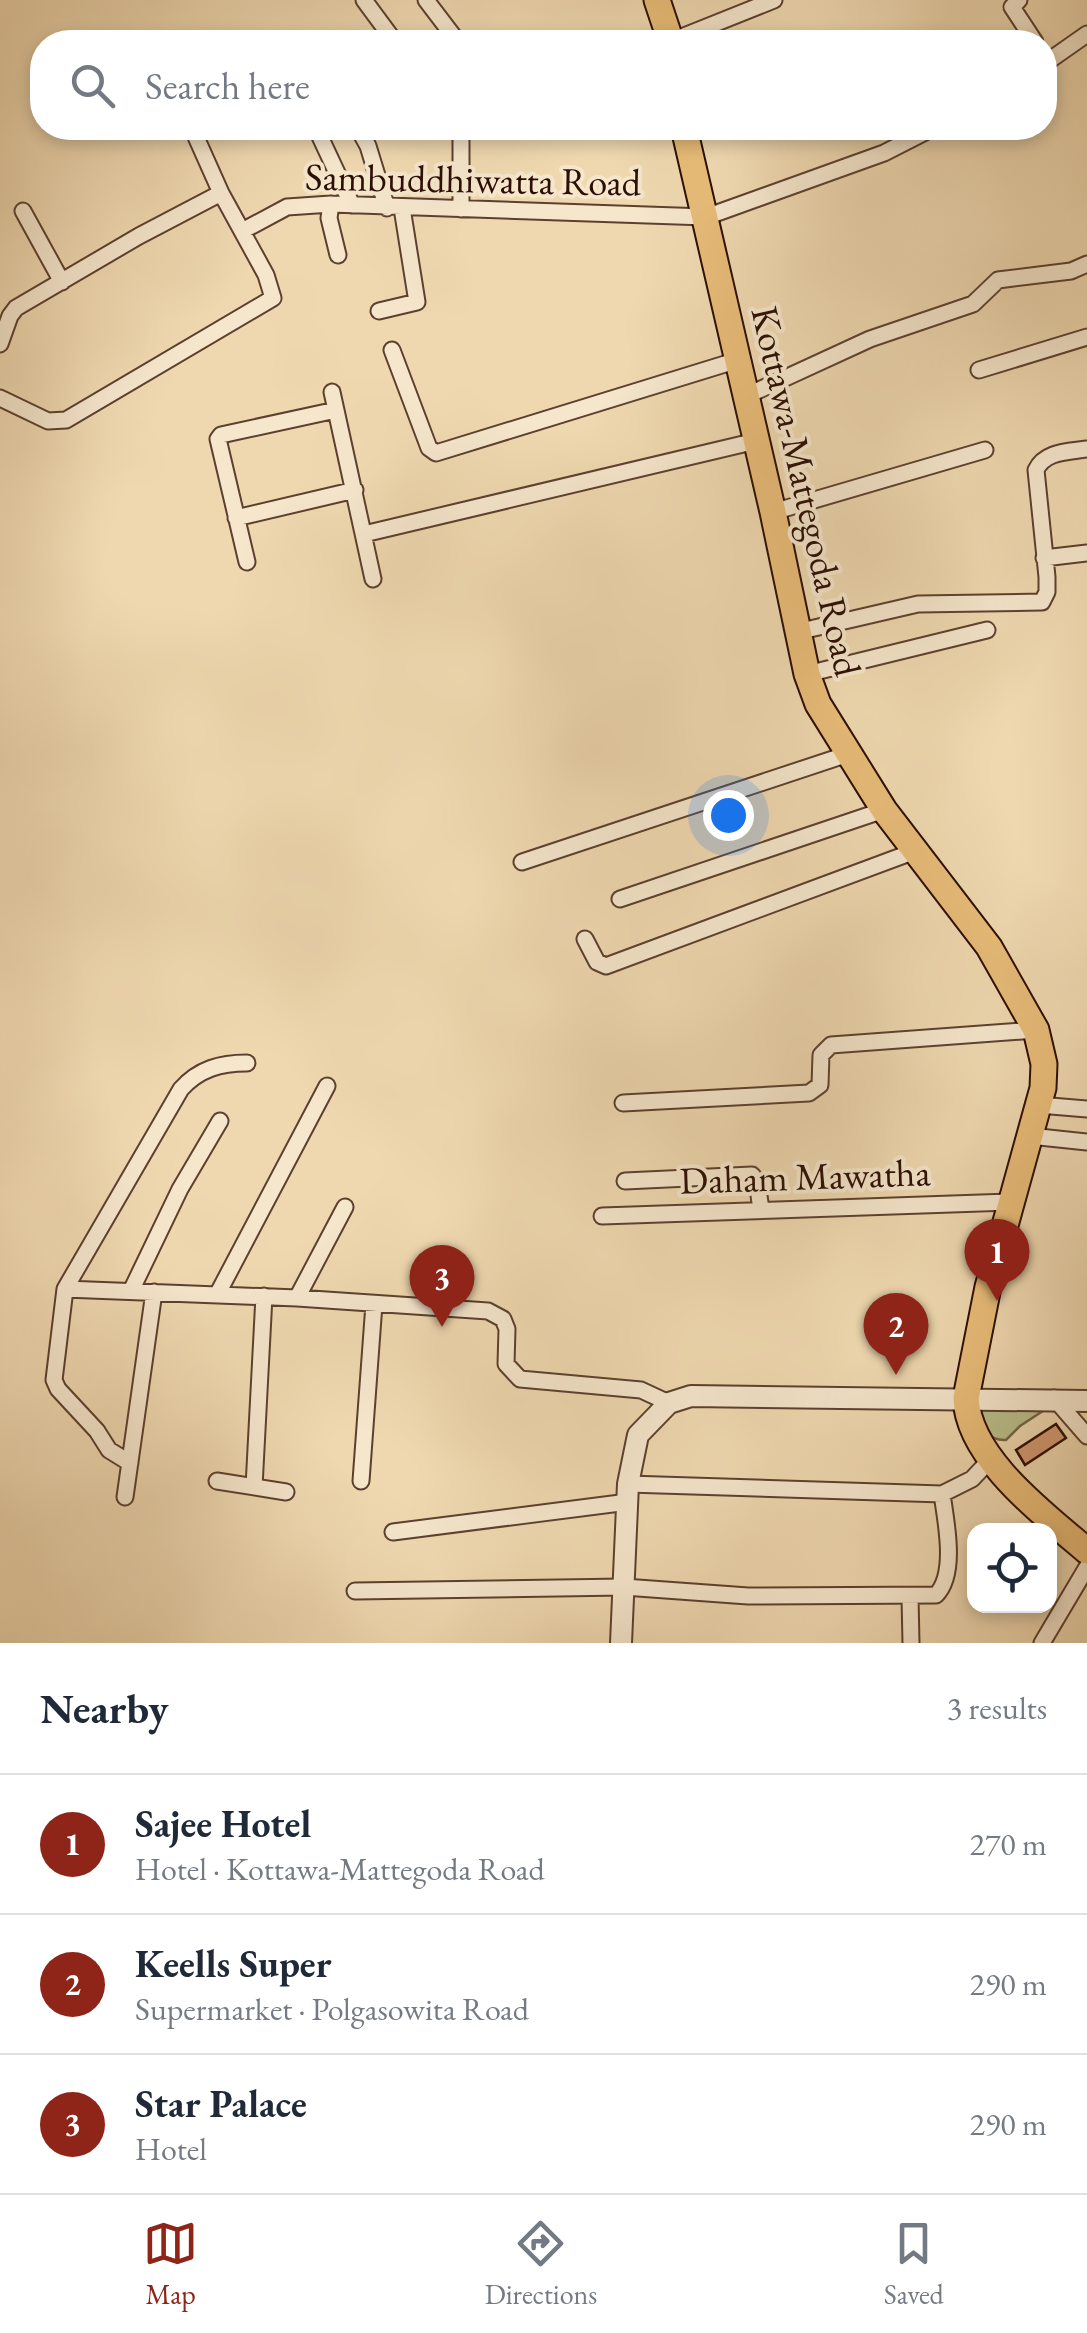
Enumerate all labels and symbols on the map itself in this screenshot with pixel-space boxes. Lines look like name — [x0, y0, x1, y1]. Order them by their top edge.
street label: Sambuddhiwatta Road — [305, 152, 642, 206]
street label: Kottawa-Mattegoda Road — [741, 301, 874, 682]
your location — [703, 790, 754, 841]
street label: Daham Mawatha — [679, 1147, 932, 1205]
pin: 1 — [964, 1218, 1030, 1301]
pin: 3 — [410, 1244, 474, 1327]
pin: 2 — [864, 1292, 928, 1375]

